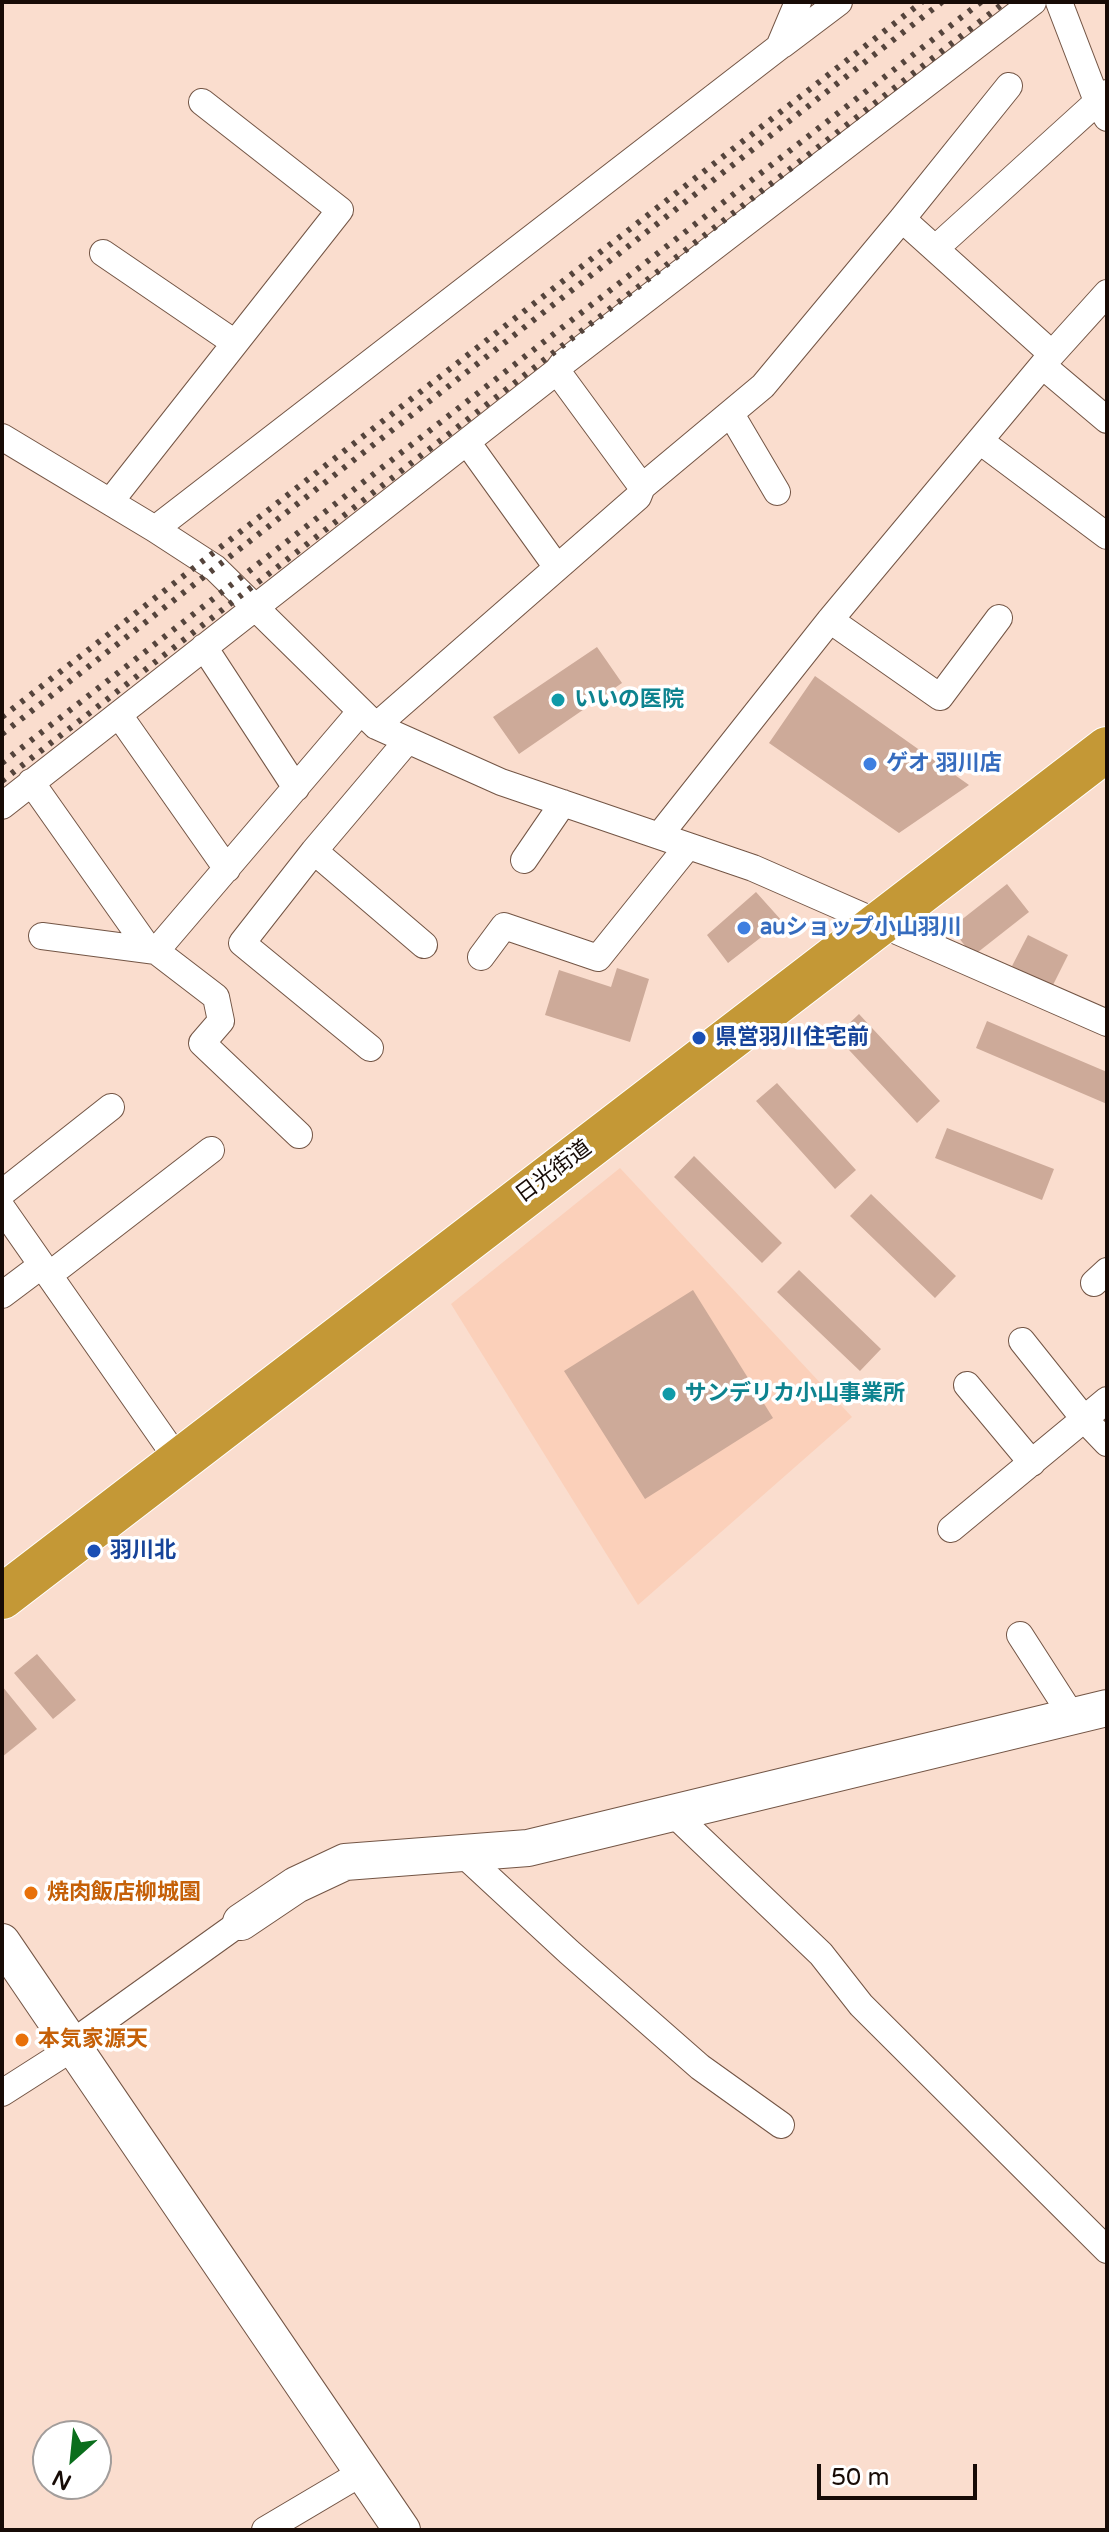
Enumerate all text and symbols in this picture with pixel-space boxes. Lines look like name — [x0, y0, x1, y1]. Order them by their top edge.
place label: いいの医院 — [574, 687, 684, 713]
marker: いいの医院 — [549, 691, 567, 709]
place label: ゲオ 羽川店 — [886, 751, 1002, 777]
marker: ゲオ 羽川店 — [861, 755, 879, 773]
place label: auショップ小山羽川 — [760, 915, 962, 941]
marker: auショップ小山羽川 — [735, 919, 753, 937]
place label: 県営羽川住宅前 — [715, 1025, 869, 1051]
marker: 県営羽川住宅前 — [690, 1029, 708, 1047]
street label: 日光街道 — [511, 1135, 597, 1209]
place label: サンデリカ小山事業所 — [685, 1381, 905, 1407]
marker: サンデリカ小山事業所 — [660, 1385, 678, 1403]
place label: 羽川北 — [110, 1538, 176, 1564]
marker: 羽川北 — [85, 1542, 103, 1560]
place label: 焼肉飯店柳城園 — [47, 1880, 201, 1906]
marker: 焼肉飯店柳城園 — [22, 1884, 40, 1902]
place label: 本気家源天 — [38, 2027, 148, 2053]
marker: 本気家源天 — [13, 2031, 31, 2049]
north arrow — [32, 2420, 112, 2500]
scale bar — [821, 2448, 981, 2498]
text: 50 m — [831, 2463, 889, 2492]
text: N — [48, 2464, 76, 2495]

